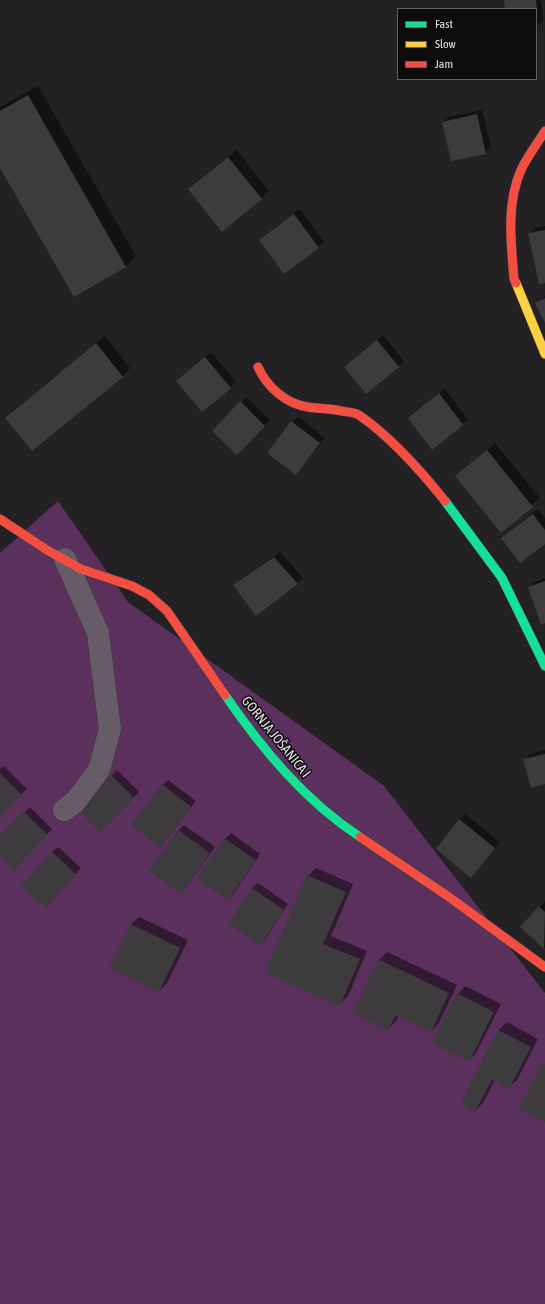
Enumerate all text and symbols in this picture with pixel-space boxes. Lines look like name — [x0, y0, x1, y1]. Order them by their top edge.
legend — [397, 8, 537, 80]
text: Fast — [435, 17, 453, 31]
text: Slow — [435, 37, 456, 51]
text: Jam — [435, 57, 453, 71]
street label: GORNJA JOŠANICA I — [238, 693, 314, 781]

